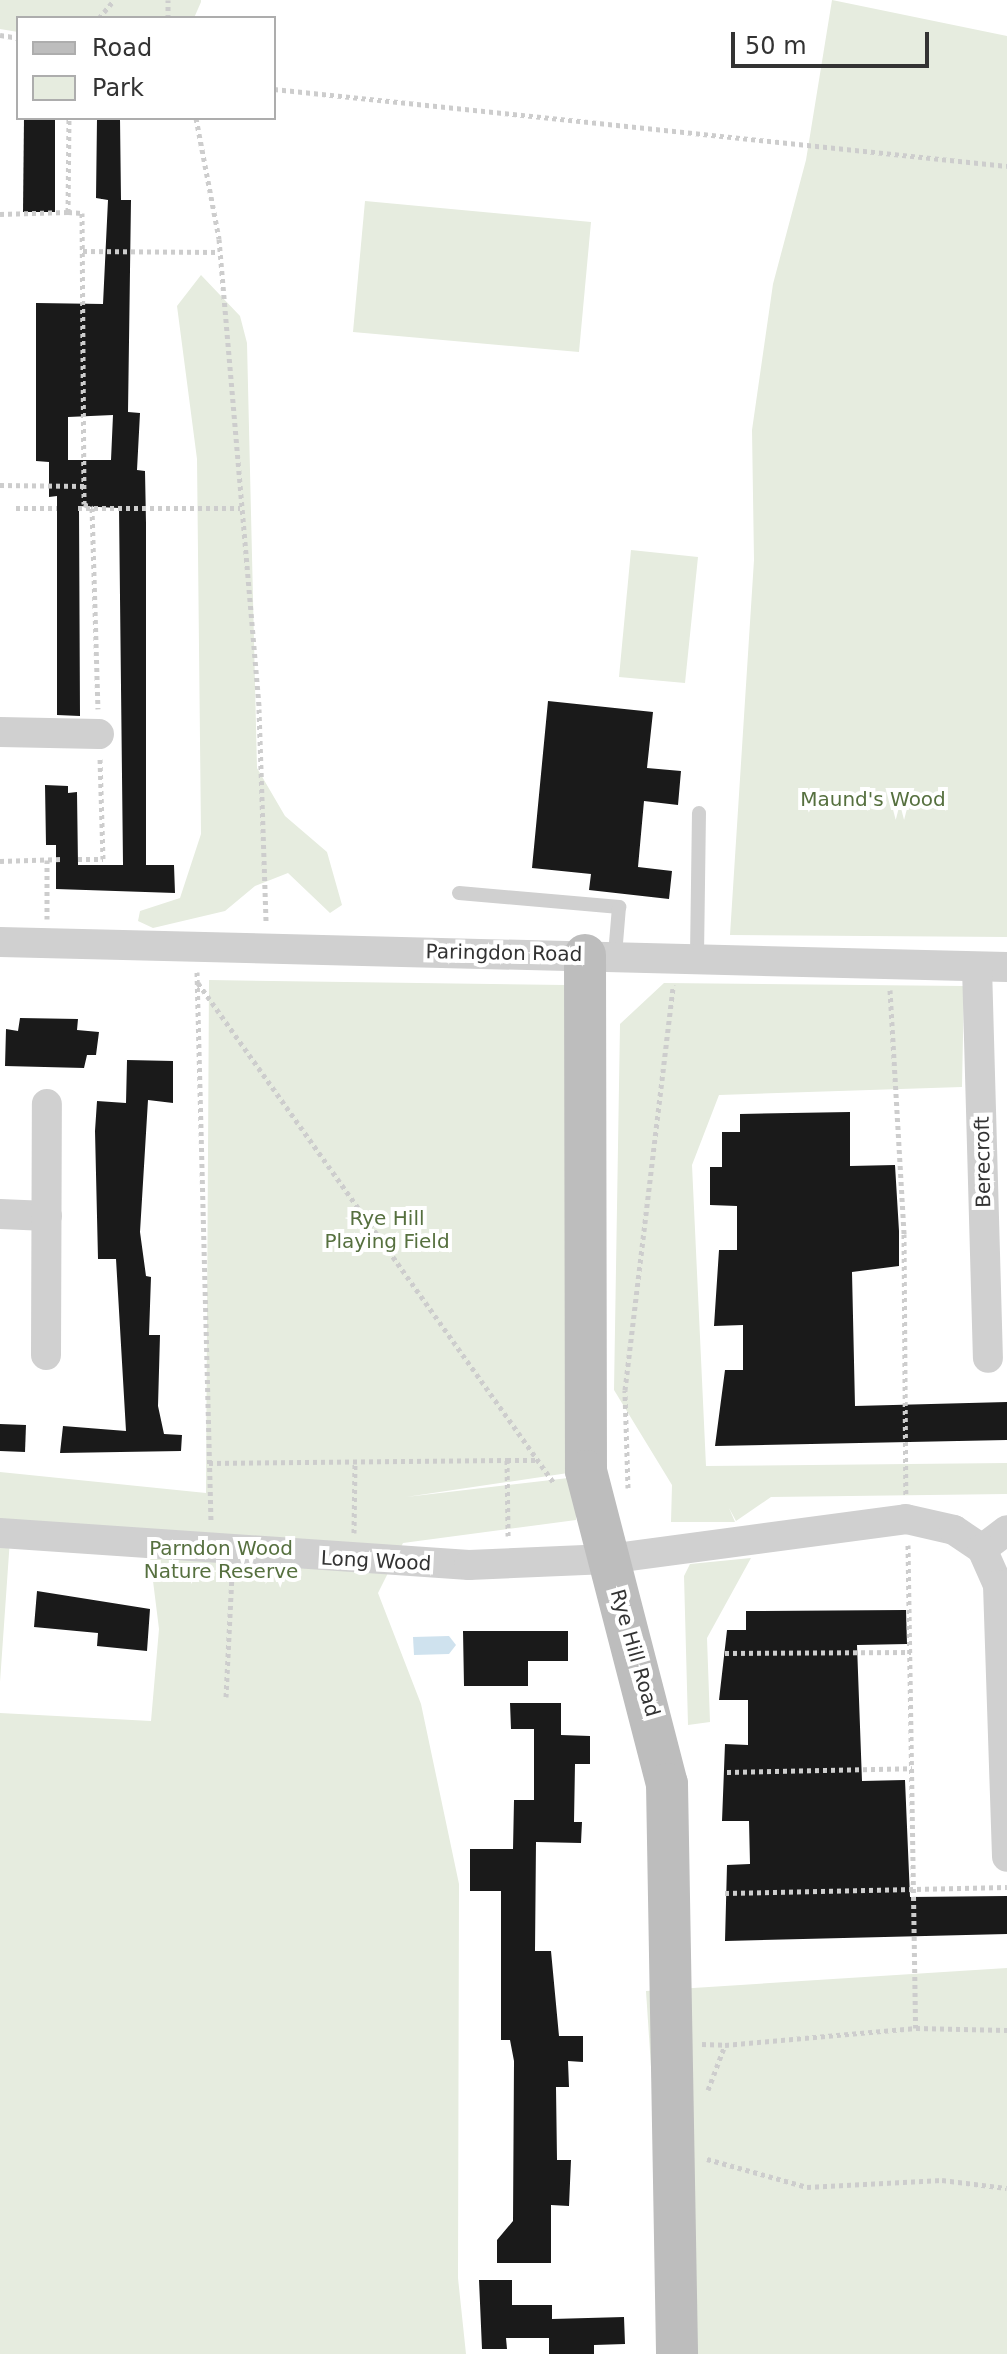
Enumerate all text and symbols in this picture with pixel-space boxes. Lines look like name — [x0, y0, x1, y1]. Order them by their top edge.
legend — [16, 16, 276, 120]
scale bar — [735, 16, 933, 66]
text: 50 m — [745, 32, 807, 60]
text: Road — [92, 34, 152, 62]
text: Park — [92, 74, 144, 102]
park label: Maund's Wood — [800, 787, 946, 811]
street label: Paringdon Road — [425, 940, 583, 966]
street label: Berecroft — [970, 1116, 996, 1208]
park label: Rye Hill Playing Field — [324, 1206, 450, 1253]
park label: Parndon Wood Nature Reserve — [144, 1537, 298, 1584]
street label: Long Wood — [320, 1546, 432, 1576]
street label: Rye Hill Road — [605, 1586, 665, 1720]

